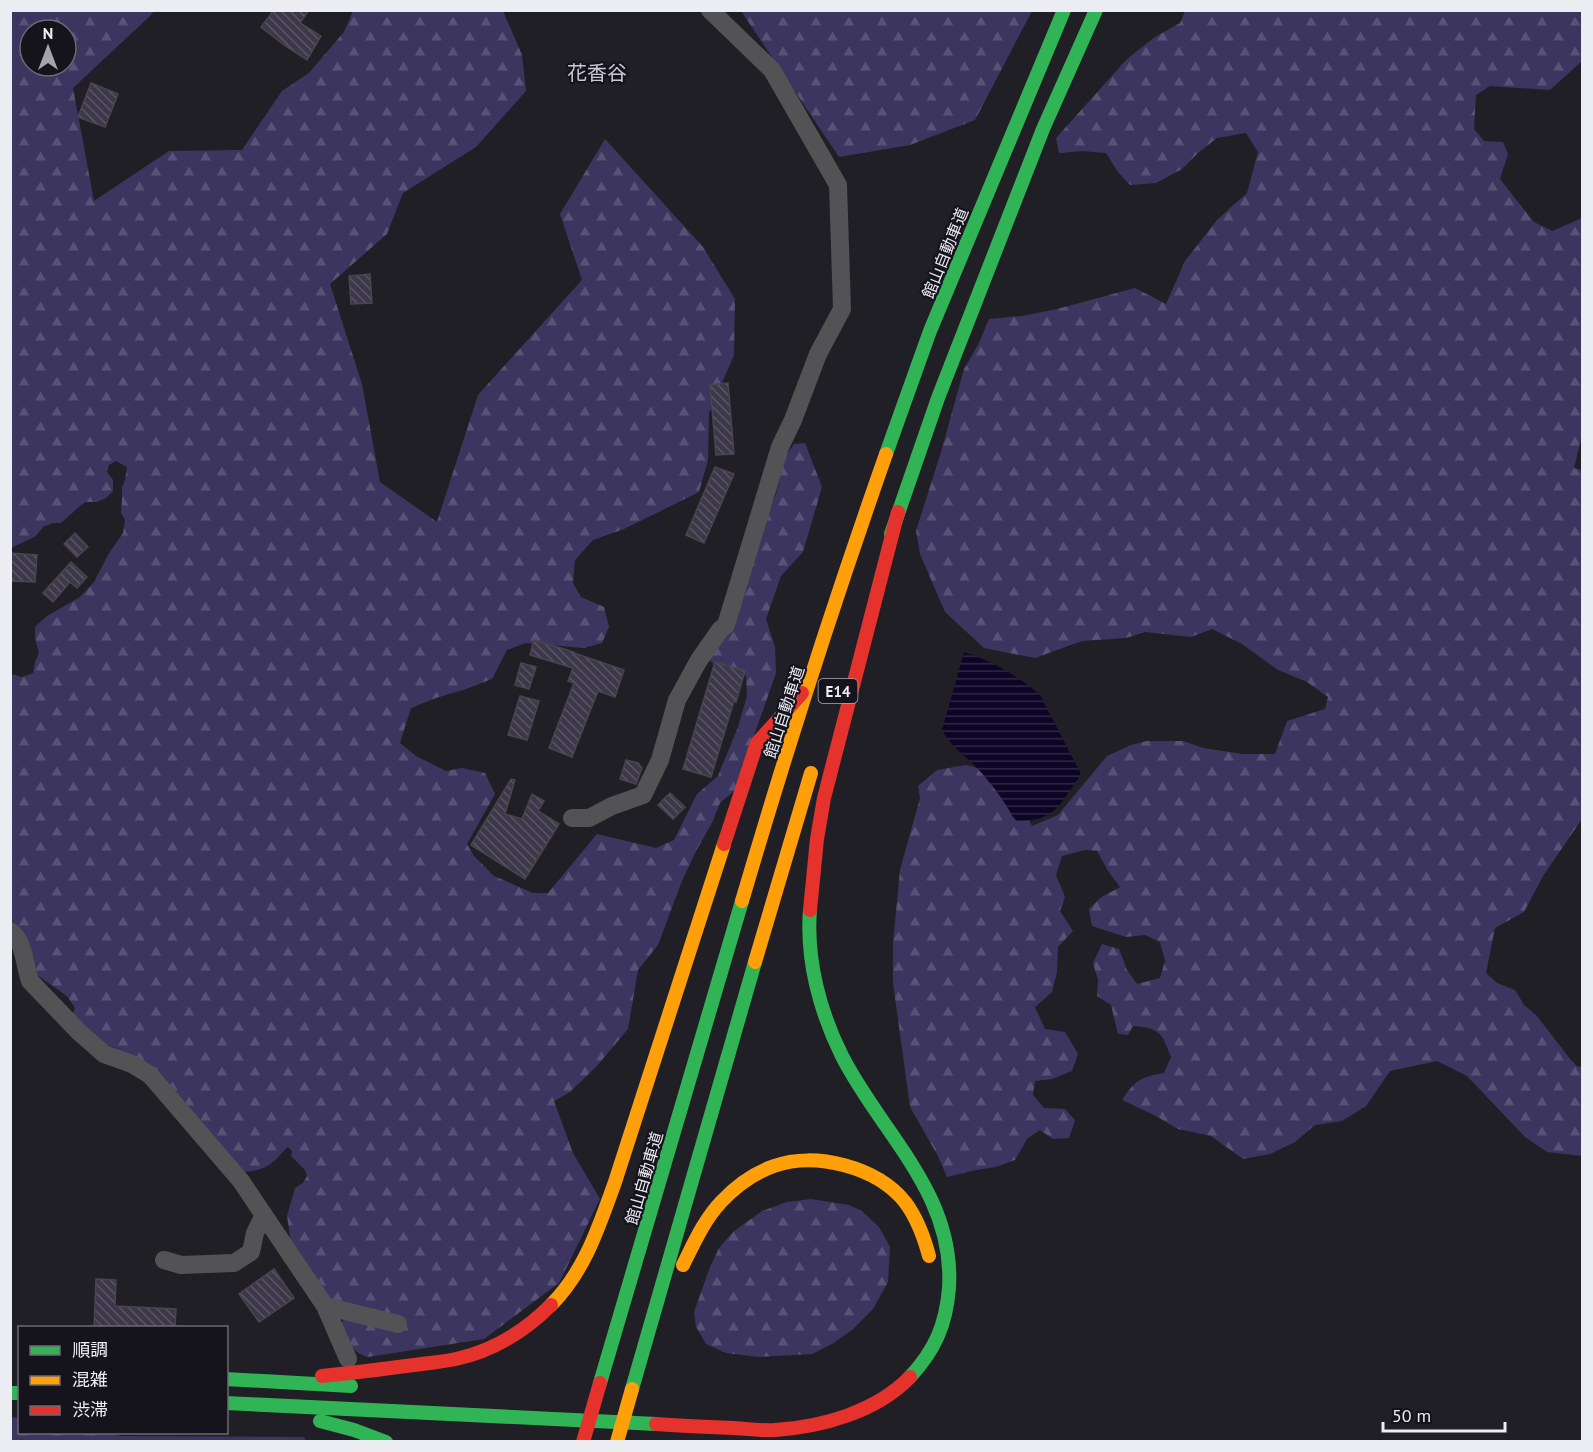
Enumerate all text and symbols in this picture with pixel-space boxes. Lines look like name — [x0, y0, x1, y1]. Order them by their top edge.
north arrow — [18, 18, 78, 78]
text: N — [43, 23, 53, 43]
district label: 花香谷 — [567, 60, 627, 86]
street label: 館山自動車道 — [918, 205, 972, 301]
street label: 館山自動車道 — [760, 663, 808, 761]
road number: E14 — [818, 679, 858, 703]
street label: 館山自動車道 — [621, 1129, 667, 1227]
legend — [18, 1326, 228, 1434]
text: 順調 — [72, 1338, 108, 1361]
text: 混雑 — [72, 1368, 108, 1391]
scale bar — [1383, 1395, 1504, 1433]
text: 渋滞 — [72, 1398, 108, 1421]
text: 50 m — [1392, 1404, 1431, 1427]

